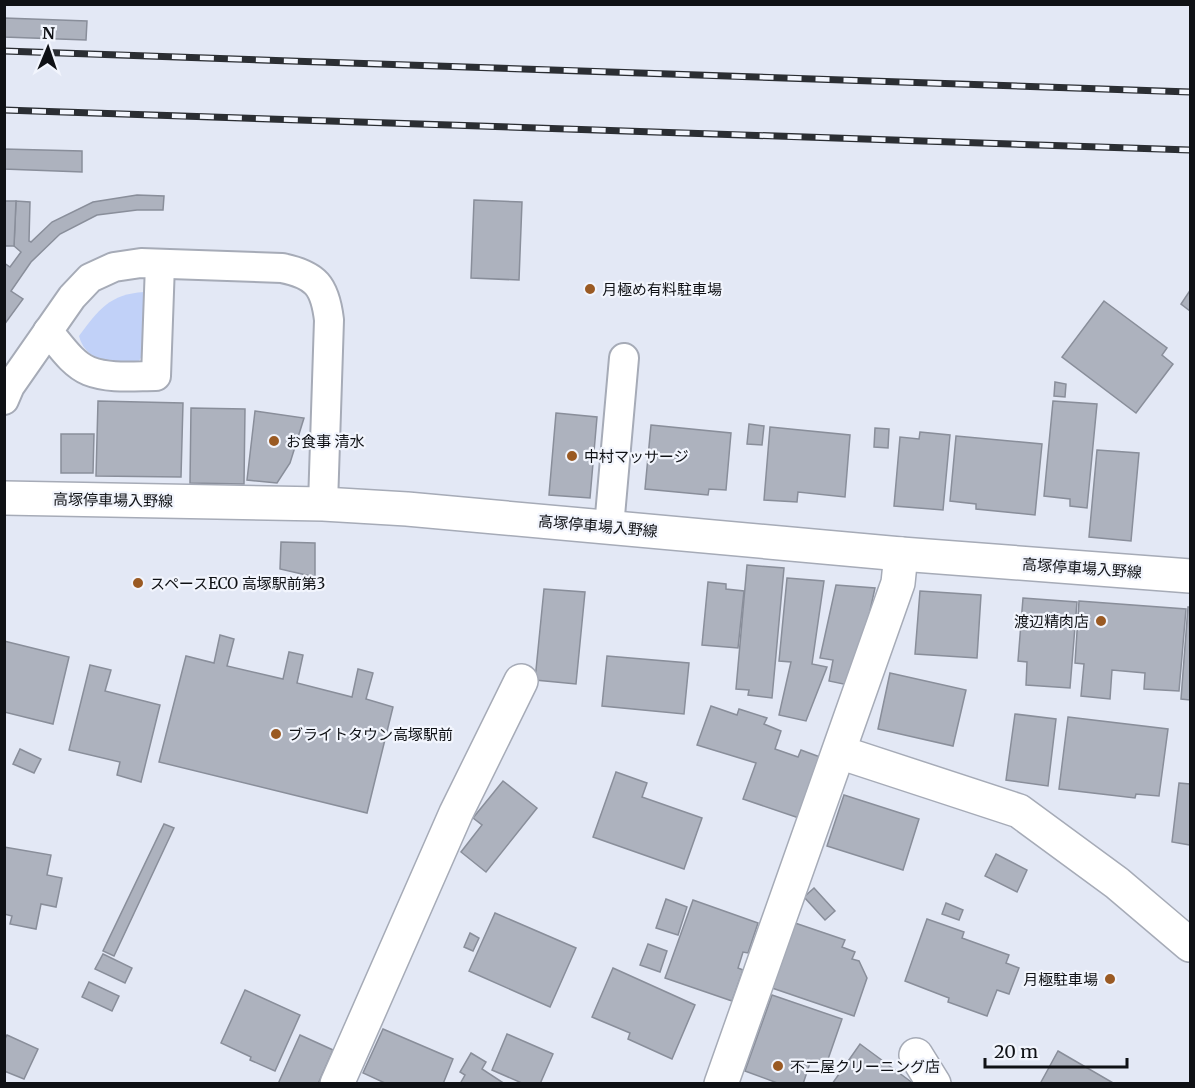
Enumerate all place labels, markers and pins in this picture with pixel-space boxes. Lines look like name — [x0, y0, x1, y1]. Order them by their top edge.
place label: 月極め有料駐車場 — [602, 280, 722, 299]
marker: 月極め有料駐車場 — [583, 282, 597, 296]
place label: お食事 清水 — [286, 432, 365, 451]
marker: お食事 清水 — [267, 434, 281, 448]
place label: 中村マッサージ — [584, 447, 689, 466]
marker: 中村マッサージ — [565, 449, 579, 463]
place label: スペースECO 高塚駅前第3 — [150, 574, 325, 593]
marker: スペースECO 高塚駅前第3 — [131, 576, 145, 590]
place label: 渡辺精肉店 — [1014, 612, 1089, 631]
marker: 渡辺精肉店 — [1094, 614, 1108, 628]
place label: ブライトタウン高塚駅前 — [288, 725, 453, 744]
marker: ブライトタウン高塚駅前 — [269, 727, 283, 741]
place label: 月極駐車場 — [1023, 970, 1098, 989]
marker: 月極駐車場 — [1103, 972, 1117, 986]
place label: 不二屋クリーニング店 — [790, 1057, 940, 1076]
marker: 不二屋クリーニング店 — [771, 1059, 785, 1073]

